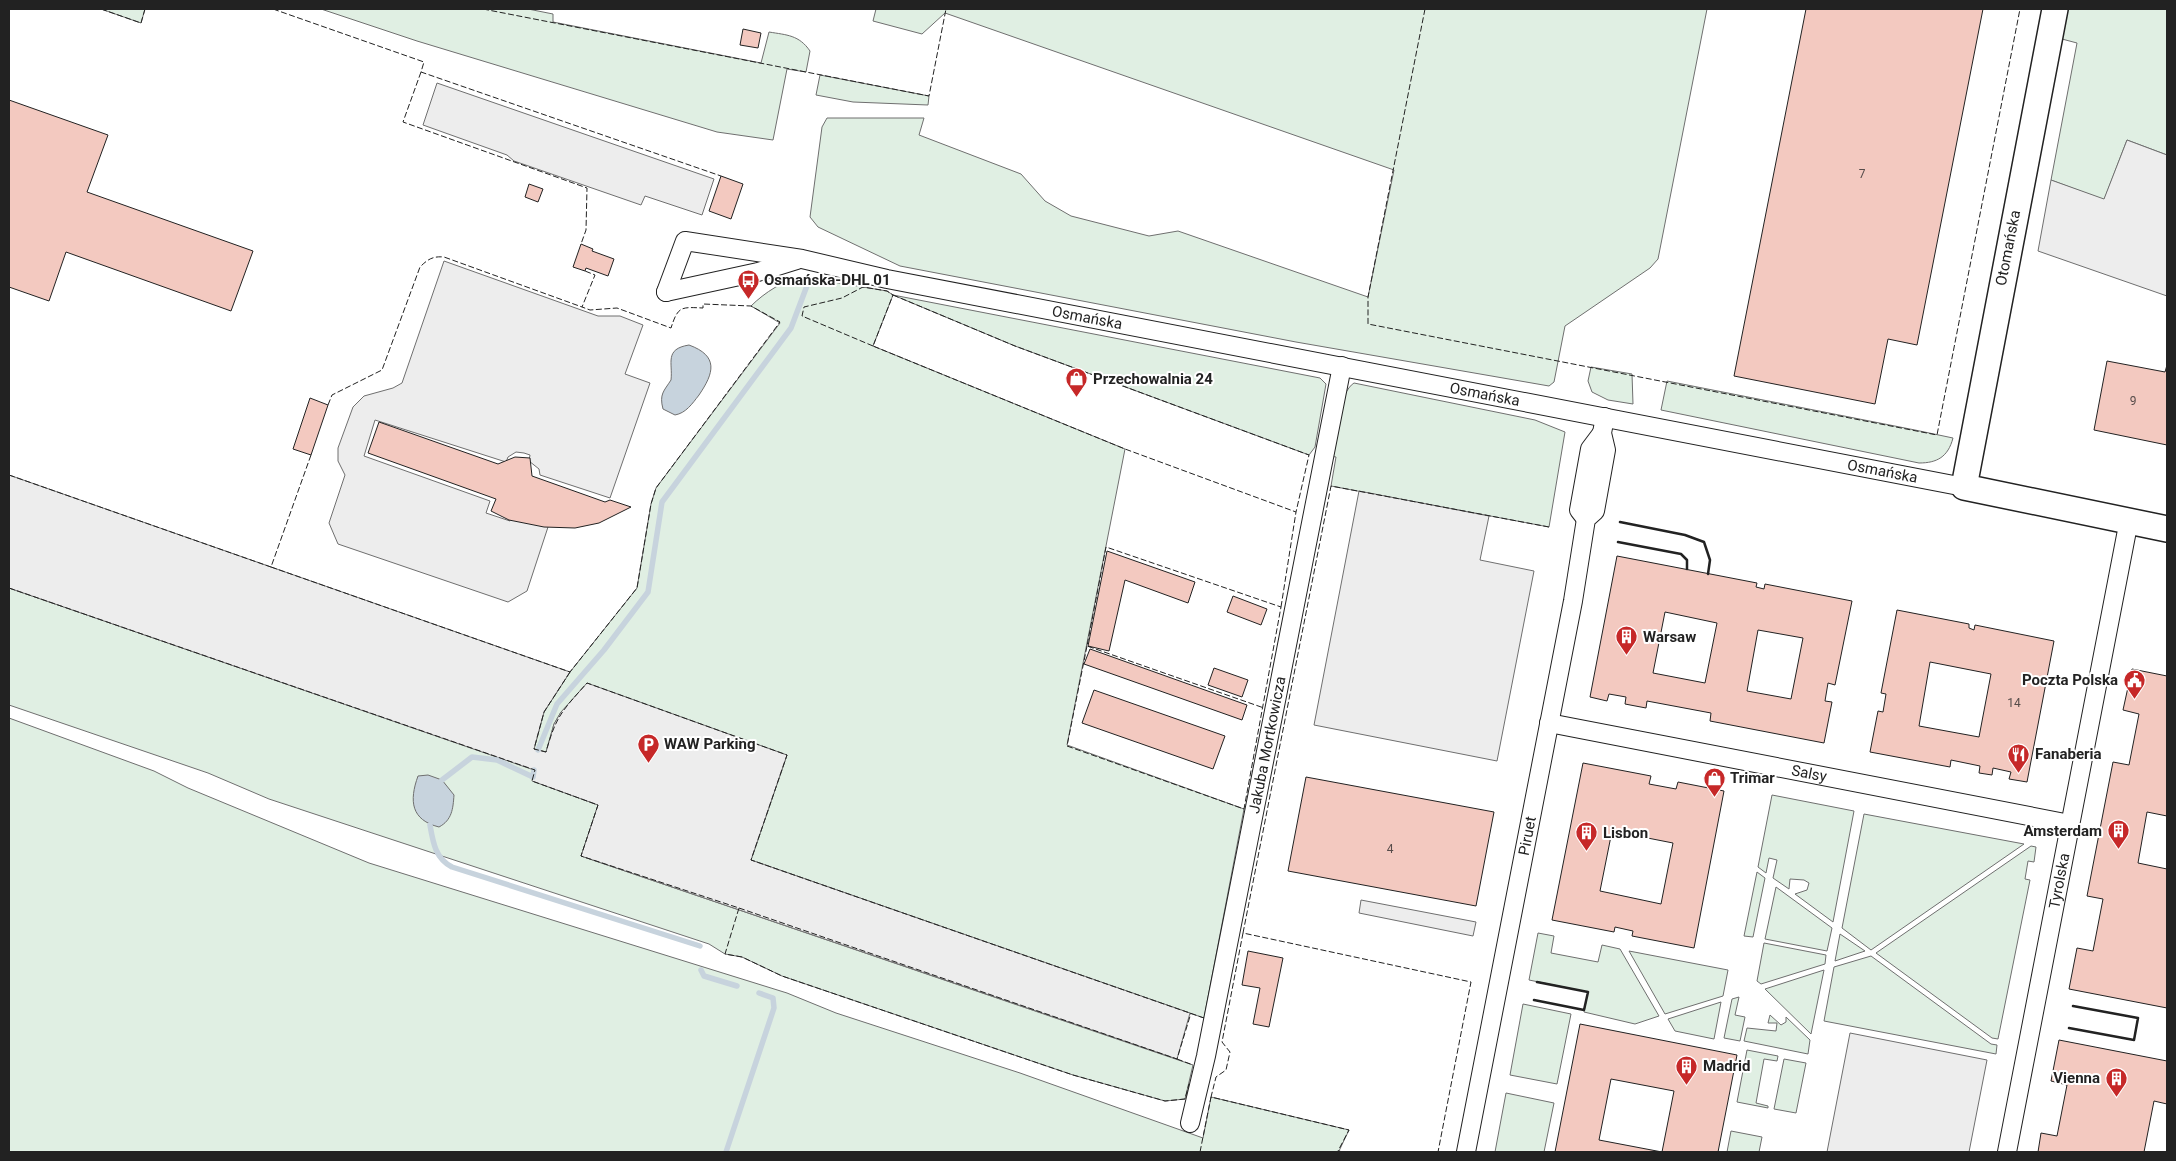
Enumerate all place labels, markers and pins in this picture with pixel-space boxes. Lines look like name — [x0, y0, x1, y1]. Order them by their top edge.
bus stop icon: Osmańska-DHL 01 — [736, 268, 760, 299]
place label: Osmańska-DHL 01 — [764, 271, 891, 289]
shop icon: Przechowalnia 24 — [1065, 367, 1089, 398]
place label: Przechowalnia 24 — [1093, 370, 1213, 388]
building icon: Warsaw — [1615, 625, 1639, 656]
place label: Warsaw — [1643, 628, 1696, 646]
public building icon: Poczta Polska — [2122, 668, 2146, 699]
place label: Poczta Polska — [2022, 671, 2118, 689]
parking icon: WAW Parking — [636, 732, 660, 763]
place label: WAW Parking — [664, 735, 755, 753]
restaurant icon: Fanaberia — [2007, 742, 2031, 773]
place label: Fanaberia — [2035, 745, 2101, 763]
shop icon: Trimar — [1702, 766, 1726, 797]
place label: Trimar — [1730, 769, 1775, 787]
building icon: Amsterdam — [2106, 819, 2130, 850]
building icon: Lisbon — [1575, 821, 1599, 852]
place label: Amsterdam — [2023, 822, 2102, 840]
place label: Lisbon — [1603, 824, 1648, 842]
building icon: Madrid — [1675, 1054, 1699, 1085]
place label: Madrid — [1703, 1057, 1751, 1075]
building icon: Vienna — [2104, 1066, 2128, 1097]
place label: Vienna — [2053, 1069, 2100, 1087]

